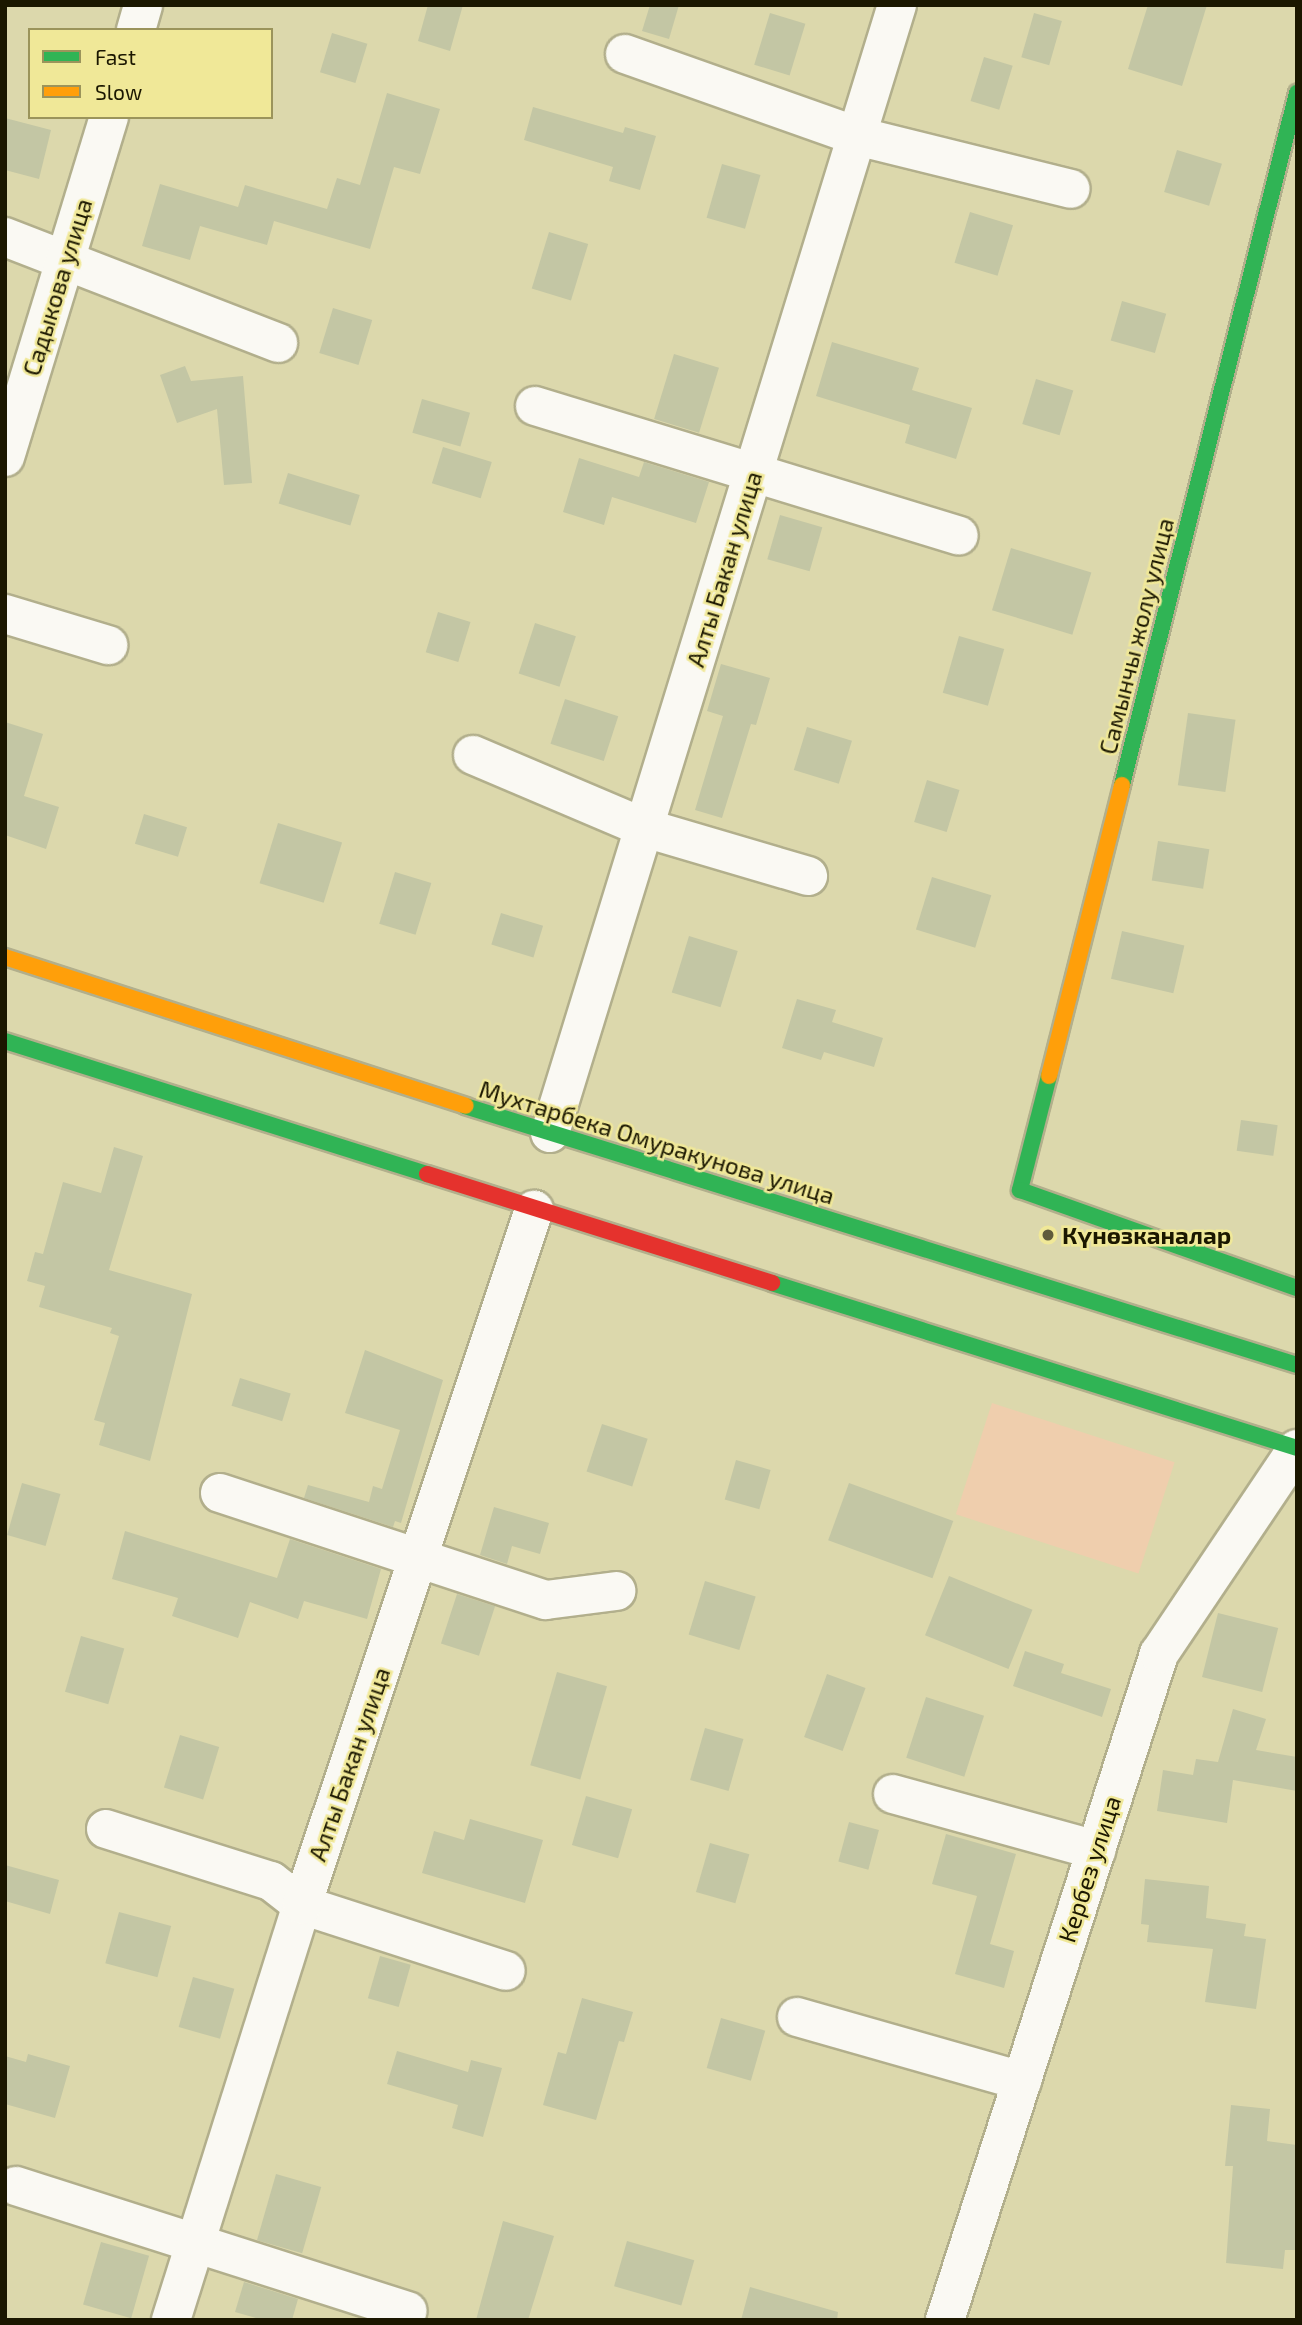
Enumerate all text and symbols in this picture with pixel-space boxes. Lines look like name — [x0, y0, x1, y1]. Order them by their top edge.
legend — [28, 28, 273, 119]
text: Fast — [95, 44, 136, 69]
text: Slow — [95, 79, 142, 104]
street label: Садыкова улица — [16, 195, 98, 379]
street label: Алты Бакан улица — [681, 468, 767, 670]
street label: Самынчы жолу улица — [1093, 515, 1179, 757]
street label: Мухтарбека Омуракунова улица — [476, 1074, 838, 1210]
place label: Күнөзканалар — [1062, 1221, 1231, 1249]
marker: Күнөзканалар — [1040, 1227, 1056, 1243]
street label: Алты Бакан улица — [302, 1663, 396, 1865]
street label: Кербез улица — [1052, 1792, 1126, 1946]

